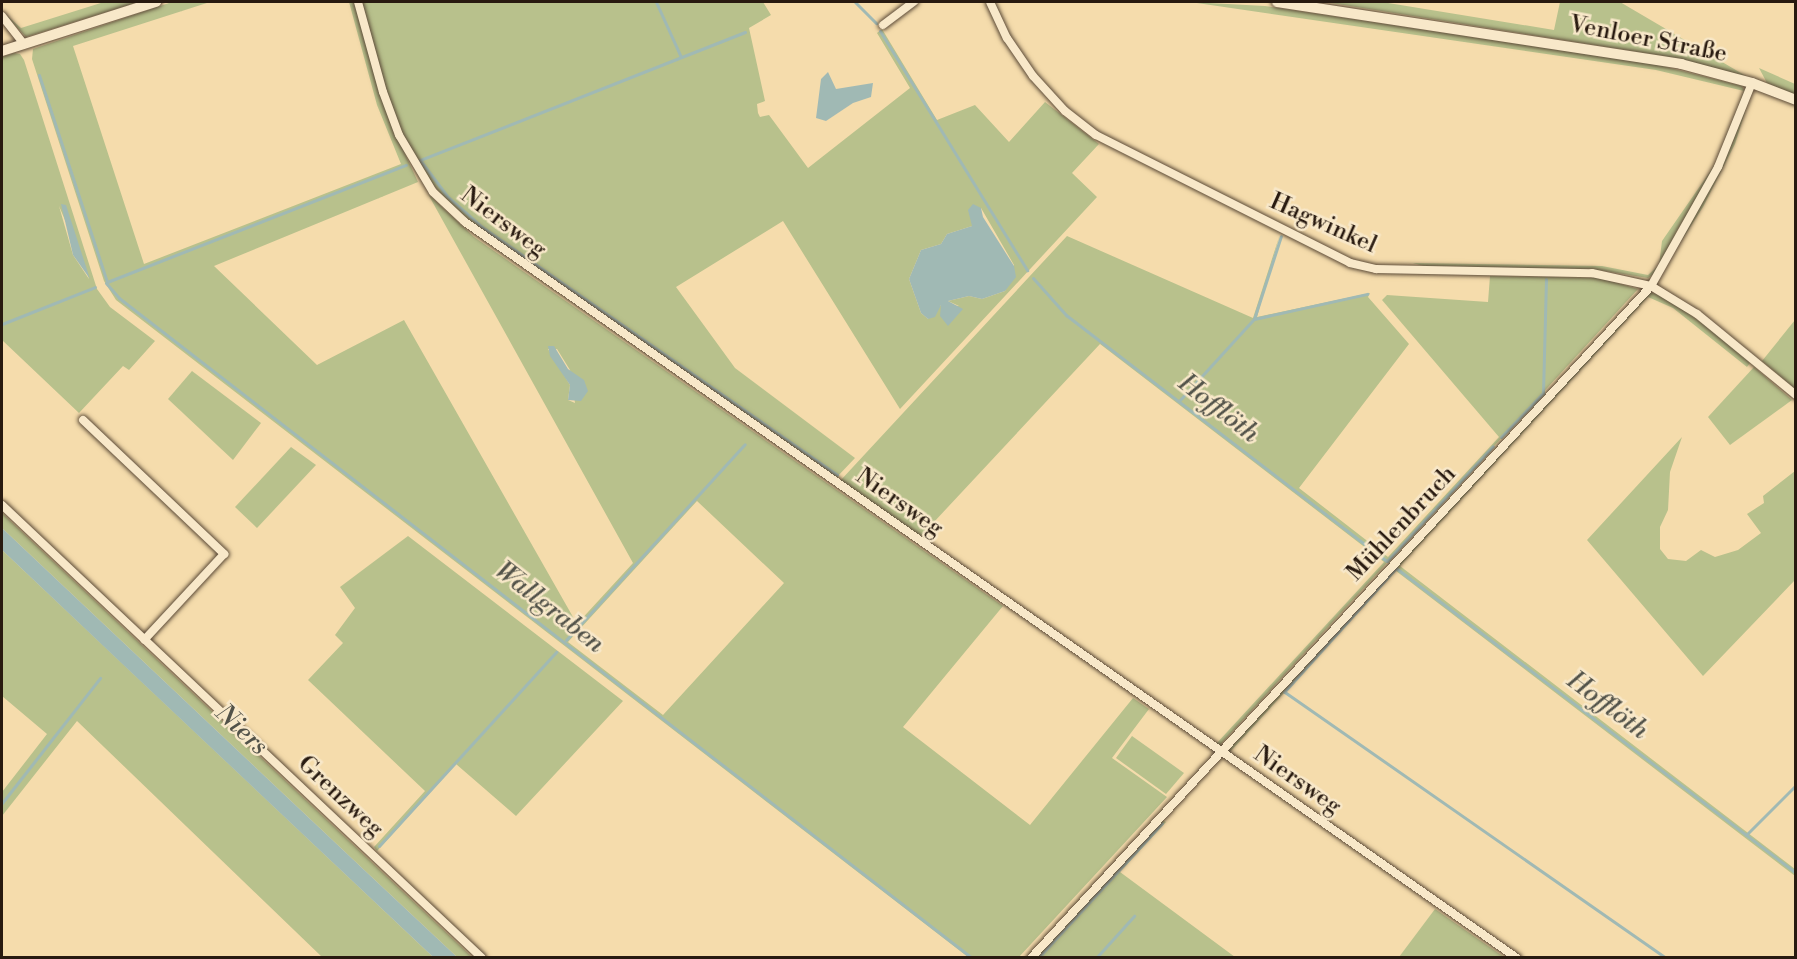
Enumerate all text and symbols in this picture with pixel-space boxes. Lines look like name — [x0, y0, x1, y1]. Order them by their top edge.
street label: Venloer Straße — [1567, 11, 1729, 69]
street label: Niersweg — [454, 181, 552, 265]
street label: Hagwinkel — [1265, 188, 1381, 260]
water label: Hofflöth — [1171, 368, 1265, 450]
street label: Mühlenbruch — [1341, 460, 1463, 588]
street label: Niersweg — [850, 462, 948, 544]
water label: Wallgraben — [488, 556, 610, 660]
water label: Hofflöth — [1560, 665, 1654, 747]
water label: Niers — [208, 698, 274, 762]
street label: Niersweg — [1248, 740, 1346, 822]
street label: Grenzweg — [291, 750, 389, 844]

